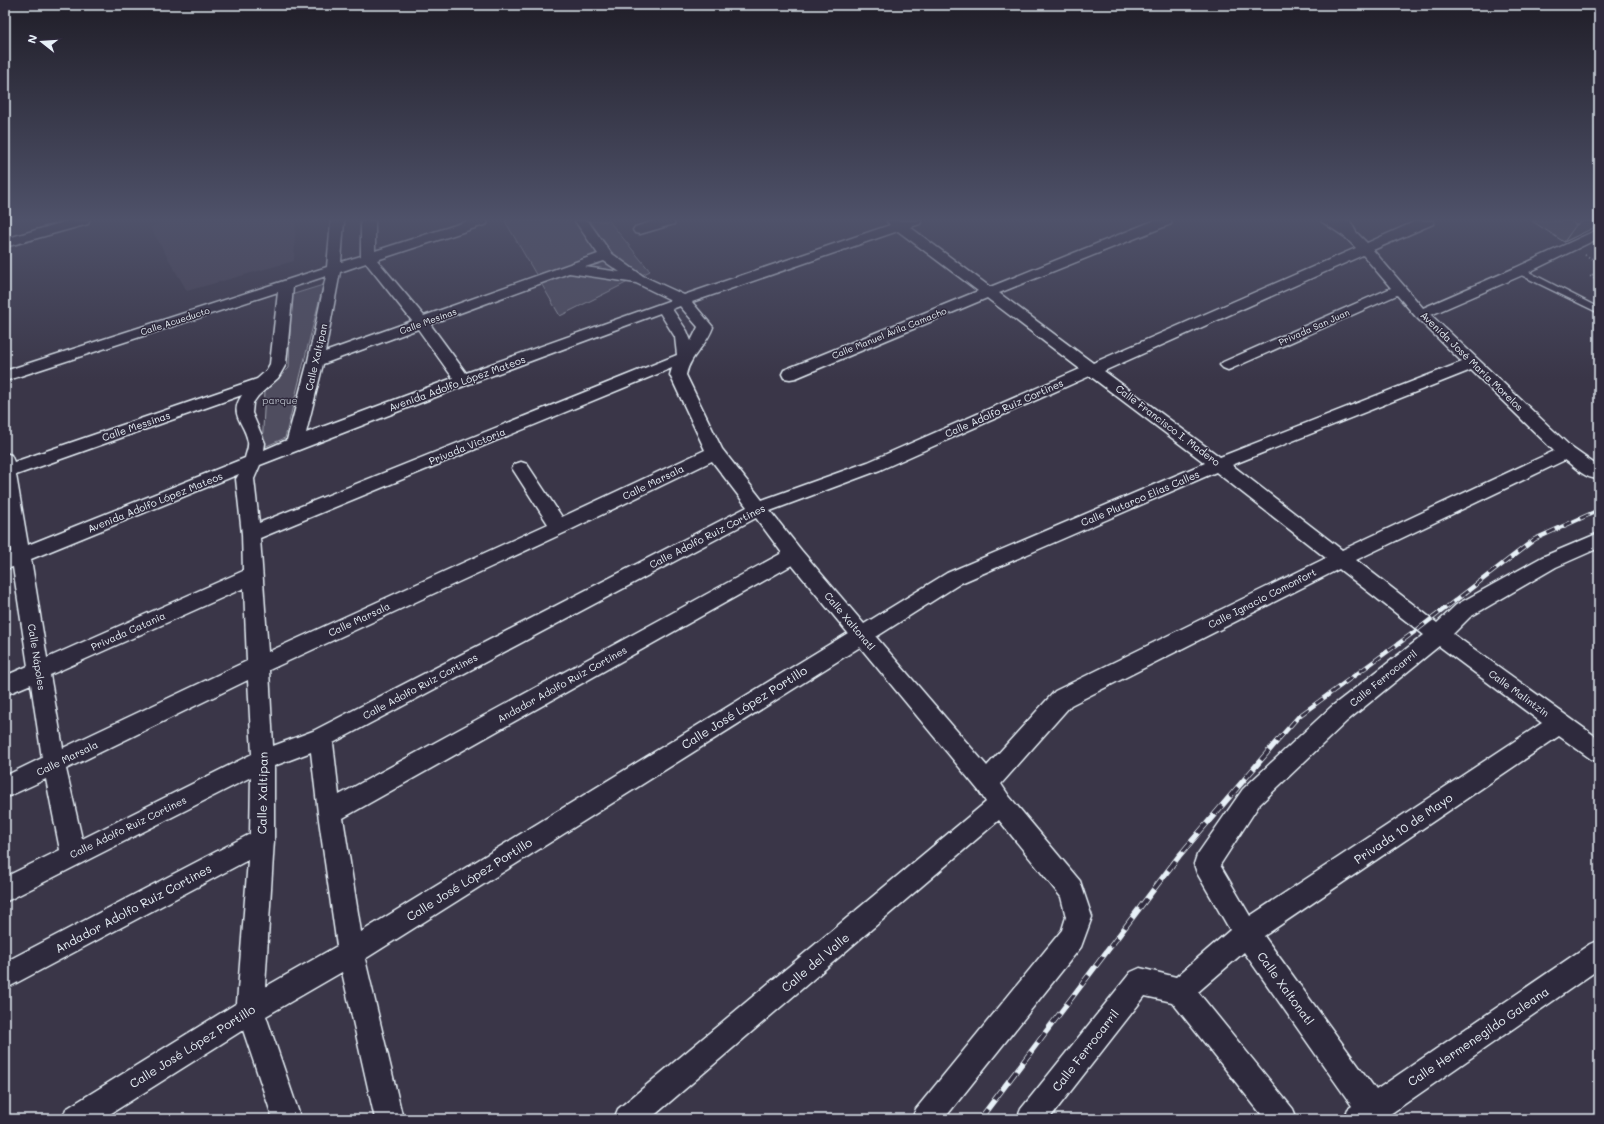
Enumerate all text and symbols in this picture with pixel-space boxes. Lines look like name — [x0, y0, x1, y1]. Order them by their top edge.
north arrow — [22, 22, 62, 62]
text: N — [24, 33, 40, 45]
street label: Calle Acueducto — [139, 304, 212, 337]
street label: Calle Manuel Ávila Camacho — [830, 305, 948, 361]
street label: Calle Mesinas — [398, 306, 458, 336]
street label: Privada San Juan — [1277, 306, 1351, 348]
street label: Avenida José María Morelos — [1418, 308, 1526, 414]
street label: Calle Xaltipan — [301, 322, 331, 392]
street label: Avenida Adolfo López Mateos — [387, 352, 527, 414]
street label: Calle Adolfo Ruiz Cortines — [943, 375, 1066, 440]
street label: Calle Francisco I. Madero — [1113, 381, 1223, 469]
park label: parque — [262, 393, 298, 407]
street label: Calle Messinas — [100, 408, 172, 444]
street label: Privada Victoria — [427, 424, 507, 468]
street label: Calle Marsala — [620, 461, 686, 503]
street label: Calle Plutarco Elías Calles — [1079, 467, 1202, 529]
street label: Avenida Adolfo López Mateos — [85, 468, 225, 536]
street label: Calle Adolfo Ruiz Cortines — [647, 501, 767, 571]
street label: Calle Ignacio Comonfort — [1206, 565, 1318, 631]
street label: Calle Xaltonatl — [821, 589, 879, 653]
street label: Calle Marsala — [326, 599, 392, 639]
street label: Privada Catania — [88, 608, 168, 654]
street label: Calle Nápoles — [25, 623, 49, 691]
street label: Andador Adolfo Ruiz Cortines — [495, 642, 629, 726]
street label: Calle Ferrocarril — [1346, 646, 1420, 710]
street label: Calle Adolfo Ruiz Cortines — [360, 650, 480, 722]
street label: Calle José López Portillo — [678, 662, 810, 752]
street label: Calle Malintzin — [1486, 666, 1552, 720]
street label: Calle Marsala — [34, 737, 100, 779]
street label: Calle Xaltipan — [253, 752, 271, 834]
street label: Privada 10 de Mayo — [1351, 789, 1455, 867]
street label: Calle Adolfo Ruiz Cortines — [67, 793, 189, 861]
street label: Calle José López Portillo — [403, 834, 535, 924]
street label: Andador Adolfo Ruiz Cortines — [52, 860, 214, 956]
street label: Calle del Valle — [778, 929, 852, 995]
street label: Calle Xaltonatl — [1254, 948, 1318, 1028]
street label: Calle Hermenegildo Galeana — [1404, 983, 1552, 1089]
street label: Calle José López Portillo — [126, 1001, 258, 1091]
street label: Calle Ferrocarril — [1048, 1006, 1122, 1094]

